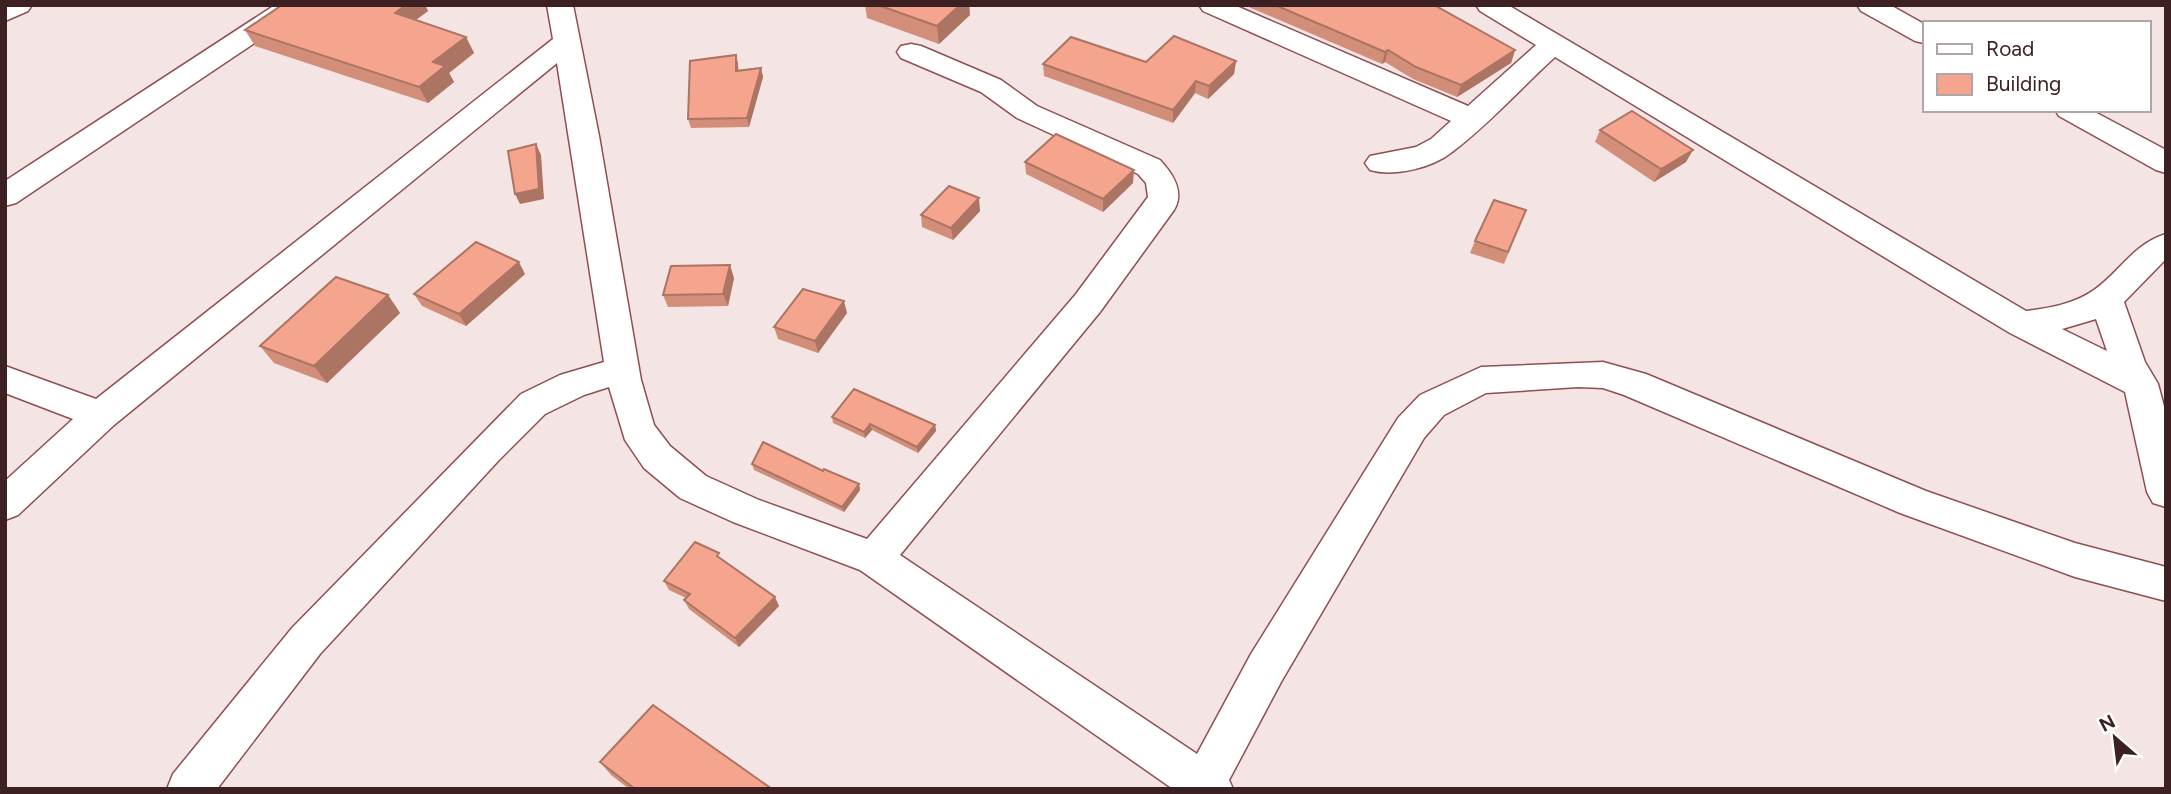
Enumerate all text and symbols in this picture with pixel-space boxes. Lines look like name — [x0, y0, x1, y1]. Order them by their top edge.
legend — [1923, 21, 2150, 112]
text: Road — [1986, 36, 2034, 61]
text: Building — [1986, 71, 2061, 96]
north arrow — [2080, 703, 2150, 773]
text: N — [2095, 710, 2119, 737]

